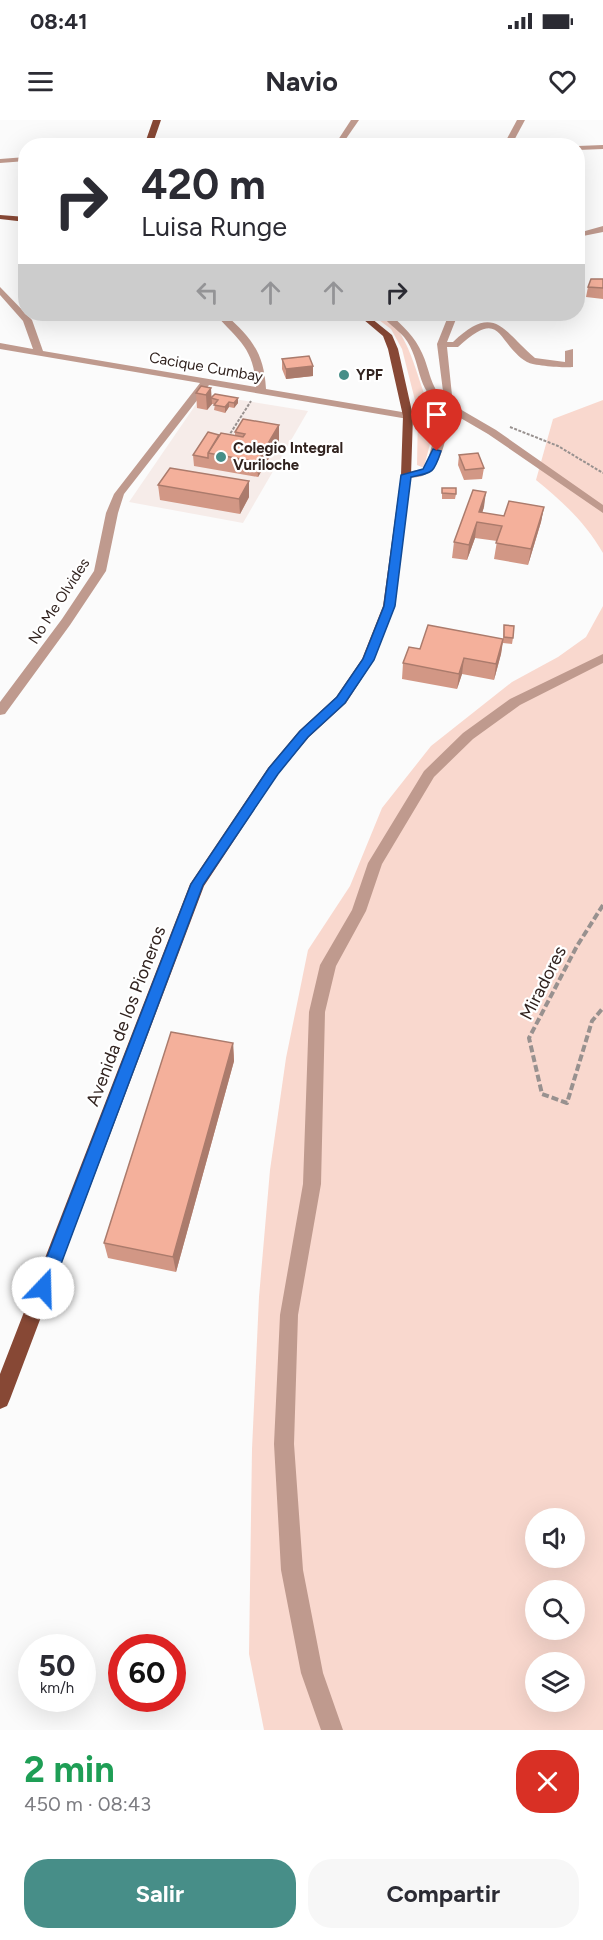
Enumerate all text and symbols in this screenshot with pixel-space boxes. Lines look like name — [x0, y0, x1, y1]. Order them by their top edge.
text: 08:41 — [30, 8, 88, 35]
icon: menu — [24, 65, 57, 98]
text: Navio — [265, 65, 338, 98]
icon: heart — [546, 65, 579, 98]
text: 420 m — [141, 159, 266, 210]
icon: right — [42, 162, 120, 240]
text: Luisa Runge — [141, 210, 287, 243]
icon: left — [191, 276, 224, 309]
icon: ahead — [254, 276, 287, 309]
icon: ahead — [317, 276, 350, 309]
icon: right — [380, 276, 413, 309]
street label: Cacique Cumbay — [148, 348, 264, 386]
place label: YPF — [356, 366, 383, 384]
marker: YPF — [337, 368, 351, 382]
pin — [411, 389, 462, 451]
icon: arrive — [420, 398, 453, 431]
place label: Colegio Integral Vuriloche — [233, 439, 343, 474]
marker: Colegio Integral Vuriloche — [214, 450, 228, 464]
street label: No Me Olvides — [25, 555, 93, 647]
street label: Avenida de los Pioneros — [81, 923, 171, 1109]
street label: Miradores — [515, 942, 571, 1024]
position arrow — [11, 1256, 75, 1320]
map controls — [525, 1508, 585, 1712]
button: sound — [525, 1508, 585, 1568]
button: search — [525, 1580, 585, 1640]
speed limit sign: 60 — [108, 1634, 186, 1712]
text: 50 — [39, 1647, 75, 1684]
button: layers — [525, 1652, 585, 1712]
text: km/h — [40, 1679, 74, 1697]
text: 2 min — [24, 1748, 115, 1791]
button: close — [516, 1750, 579, 1813]
text: 450 m · 08:43 — [24, 1792, 151, 1816]
button: Salir — [24, 1859, 296, 1928]
button: Compartir — [308, 1859, 579, 1928]

